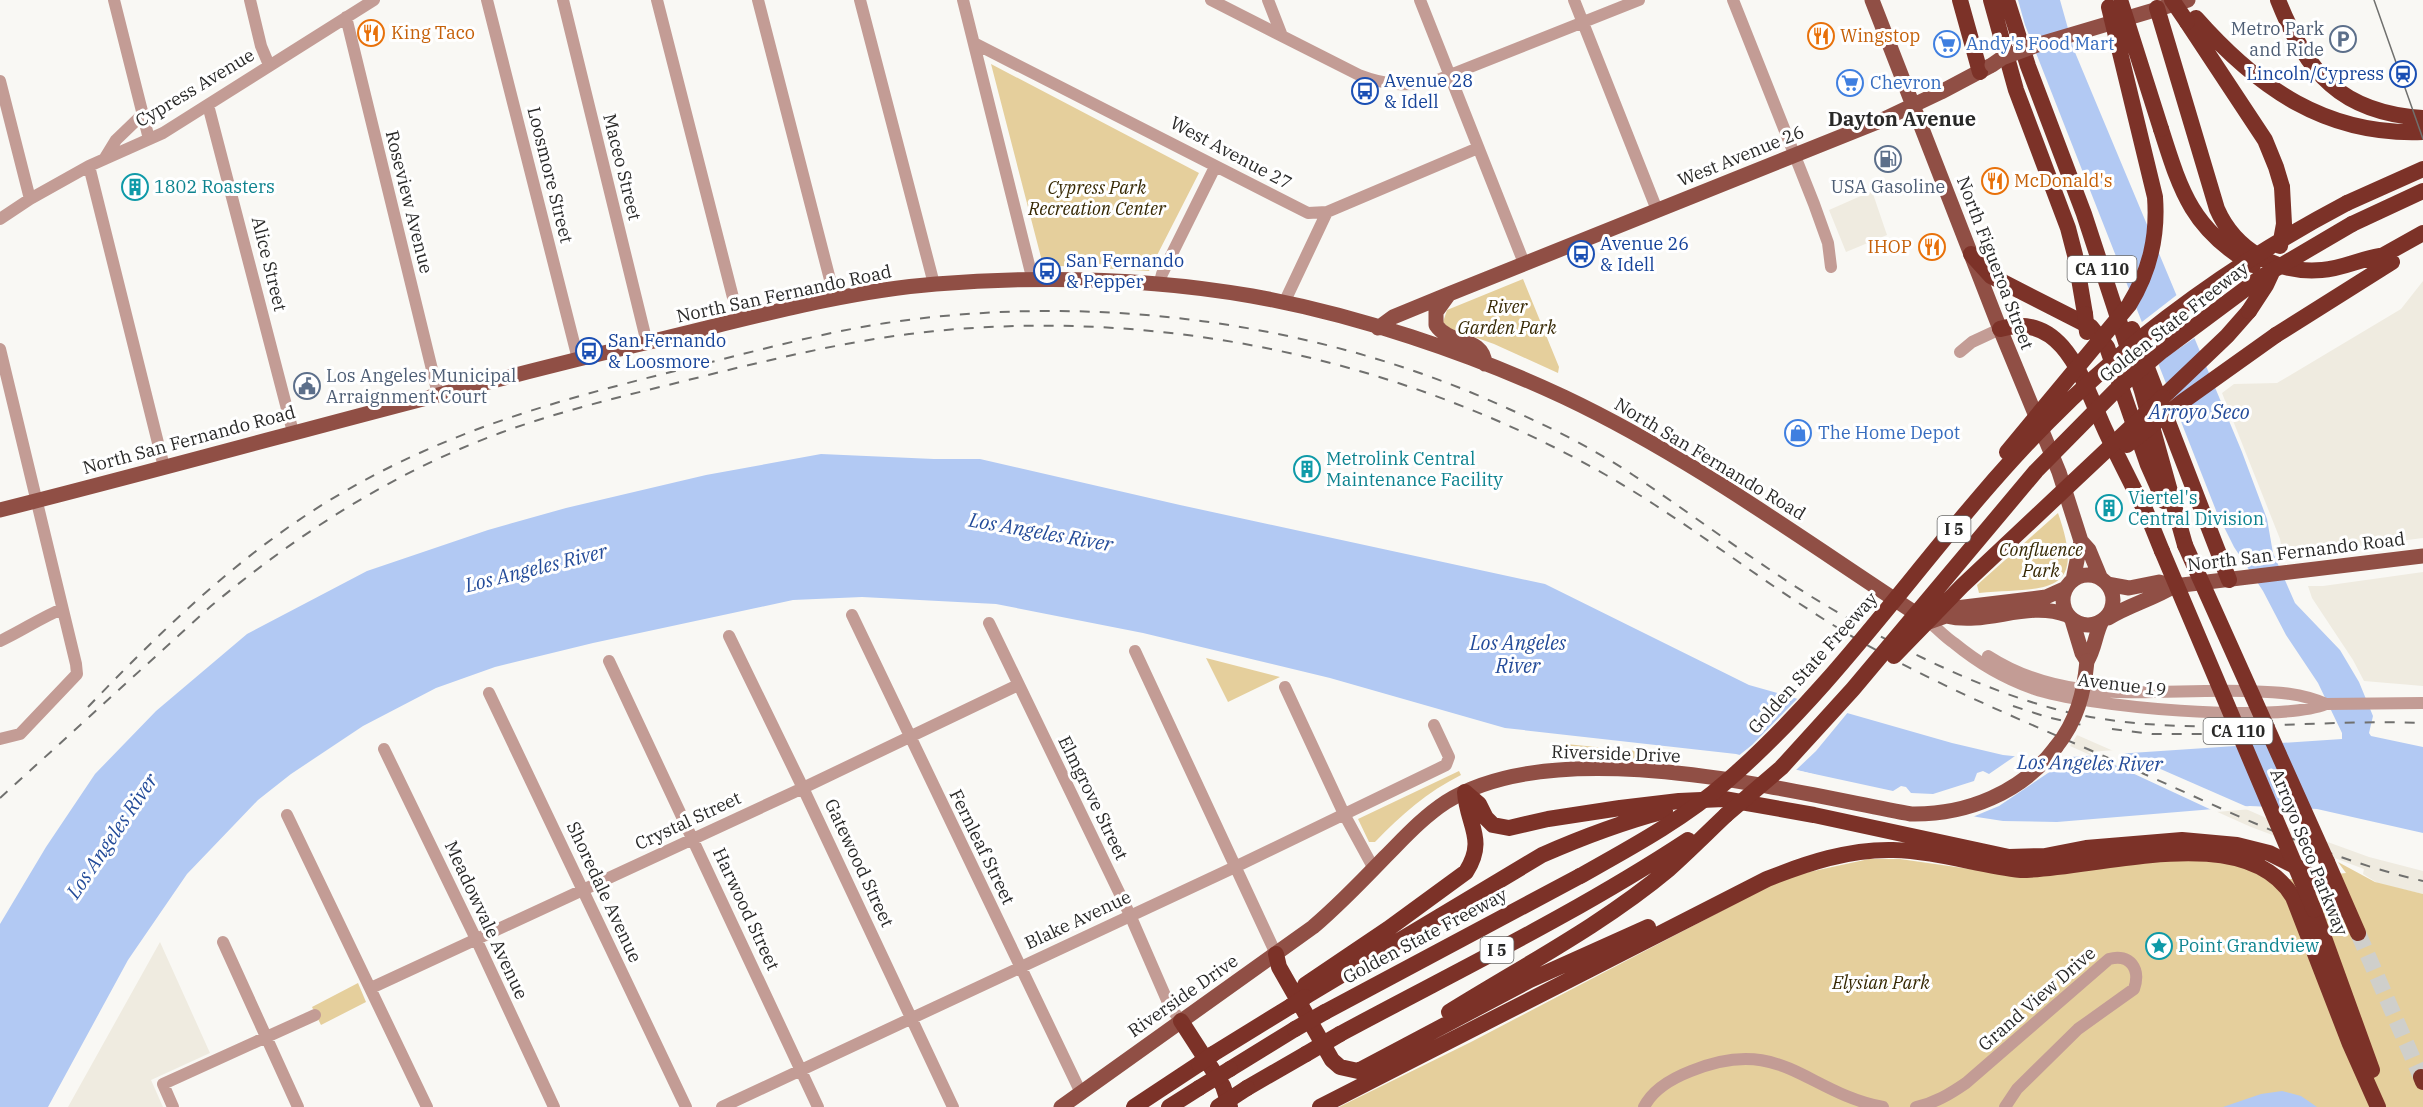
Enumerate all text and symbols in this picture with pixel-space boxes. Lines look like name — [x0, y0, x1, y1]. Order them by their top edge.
place label: Metro Park and Ride — [2231, 17, 2324, 61]
restaurant icon: King Taco — [356, 18, 386, 48]
place label: King Taco — [391, 21, 475, 44]
restaurant icon: Wingstop — [1806, 21, 1836, 51]
place label: Wingstop — [1840, 24, 1920, 47]
parking icon: Metro Park and Ride — [2328, 24, 2358, 54]
supermarket icon: Andy's Food Mart — [1932, 29, 1962, 59]
place label: Andy's Food Mart — [1966, 32, 2114, 55]
street label: Cypress Avenue — [131, 43, 258, 132]
station icon: Lincoln/Cypress — [2388, 59, 2418, 89]
place label: Lincoln/Cypress — [2246, 62, 2384, 85]
supermarket icon: Chevron — [1835, 68, 1865, 98]
place label: Avenue 28 & Idell — [1384, 69, 1473, 113]
place label: Chevron — [1870, 71, 1942, 94]
bus stop icon: Avenue 28 & Idell — [1350, 76, 1380, 106]
street label: Loosmore Street — [522, 104, 579, 245]
district label: Dayton Avenue — [1828, 105, 1976, 132]
street label: Maceo Street — [598, 111, 647, 223]
street label: West Avenue 27 — [1166, 111, 1296, 194]
street label: West Avenue 26 — [1674, 120, 1807, 191]
street label: Roseview Avenue — [381, 128, 438, 276]
fuel station icon: USA Gasoline — [1873, 144, 1903, 174]
restaurant icon: McDonald's — [1980, 166, 2010, 196]
place label: McDonald's — [2014, 169, 2113, 192]
building icon: 1802 Roasters — [120, 172, 150, 202]
street label: North Figueroa Street — [1952, 173, 2039, 353]
place label: 1802 Roasters — [154, 175, 275, 198]
place label: USA Gasoline — [1831, 175, 1945, 198]
park label: Cypress Park Recreation Center — [1027, 176, 1167, 220]
street label: Alice Street — [247, 214, 292, 314]
place label: Avenue 26 & Idell — [1600, 232, 1689, 276]
restaurant icon: IHOP — [1917, 232, 1947, 262]
place label: IHOP — [1867, 235, 1912, 258]
bus stop icon: Avenue 26 & Idell — [1566, 239, 1596, 269]
place label: San Fernando & Pepper — [1066, 249, 1184, 293]
bus stop icon: San Fernando & Pepper — [1032, 256, 1062, 286]
road number: CA 110 — [2068, 256, 2136, 282]
street label: Golden State Freeway — [2095, 256, 2253, 387]
street label: North San Fernando Road — [674, 259, 894, 328]
park label: River Garden Park — [1458, 295, 1557, 339]
place label: San Fernando & Loosmore — [608, 329, 726, 373]
bus stop icon: San Fernando & Loosmore — [574, 336, 604, 366]
place label: Los Angeles Municipal Arraignment Court — [326, 364, 516, 408]
public building icon: Los Angeles Municipal Arraignment Court — [292, 371, 322, 401]
street label: North San Fernando Road — [1610, 392, 1810, 525]
water label: Arroyo Seco — [2146, 398, 2250, 425]
street label: North San Fernando Road — [80, 400, 298, 479]
shop icon: The Home Depot — [1783, 418, 1813, 448]
place label: The Home Depot — [1818, 421, 1960, 444]
place label: Metrolink Central Maintenance Facility — [1326, 447, 1503, 491]
building icon: Metrolink Central Maintenance Facility — [1292, 454, 1322, 484]
place label: Viertel's Central Division — [2128, 486, 2264, 530]
building icon: Viertel's Central Division — [2094, 493, 2124, 523]
water label: Los Angeles River — [966, 505, 1116, 558]
road number: I 5 — [1938, 516, 1970, 542]
street label: North San Fernando Road — [2186, 527, 2406, 576]
water label: Los Angeles River — [461, 536, 611, 598]
park label: Confluence Park — [1999, 538, 2083, 582]
street label: Golden State Freeway — [1743, 587, 1883, 738]
water label: Los Angeles River — [1469, 629, 1567, 679]
street label: Avenue 19 — [2076, 668, 2168, 701]
road number: CA 110 — [2204, 718, 2272, 744]
street label: Elmgrove Street — [1053, 732, 1134, 864]
street label: Riverside Drive — [1551, 740, 1681, 767]
water label: Los Angeles River — [2016, 748, 2164, 777]
street label: Arroyo Seco Parkway — [2265, 765, 2354, 939]
water label: Los Angeles River — [59, 767, 164, 905]
street label: Fernleaf Street — [945, 785, 1020, 908]
street label: Crystal Street — [631, 786, 744, 855]
street label: Gatewood Street — [820, 795, 899, 931]
street label: Shoredale Avenue — [562, 818, 647, 966]
street label: Meadowvale Avenue — [440, 837, 533, 1003]
street label: Harwood Street — [708, 844, 785, 974]
street label: Golden State Freeway — [1339, 882, 1511, 989]
street label: Blake Avenue — [1021, 885, 1135, 954]
place icon: Point Grandview — [2144, 931, 2174, 961]
place label: Point Grandview — [2178, 934, 2319, 957]
road number: I 5 — [1480, 937, 1514, 963]
street label: Grand View Drive — [1973, 941, 2100, 1056]
street label: Riverside Drive — [1123, 949, 1242, 1042]
park label: Elysian Park — [1831, 971, 1930, 994]

